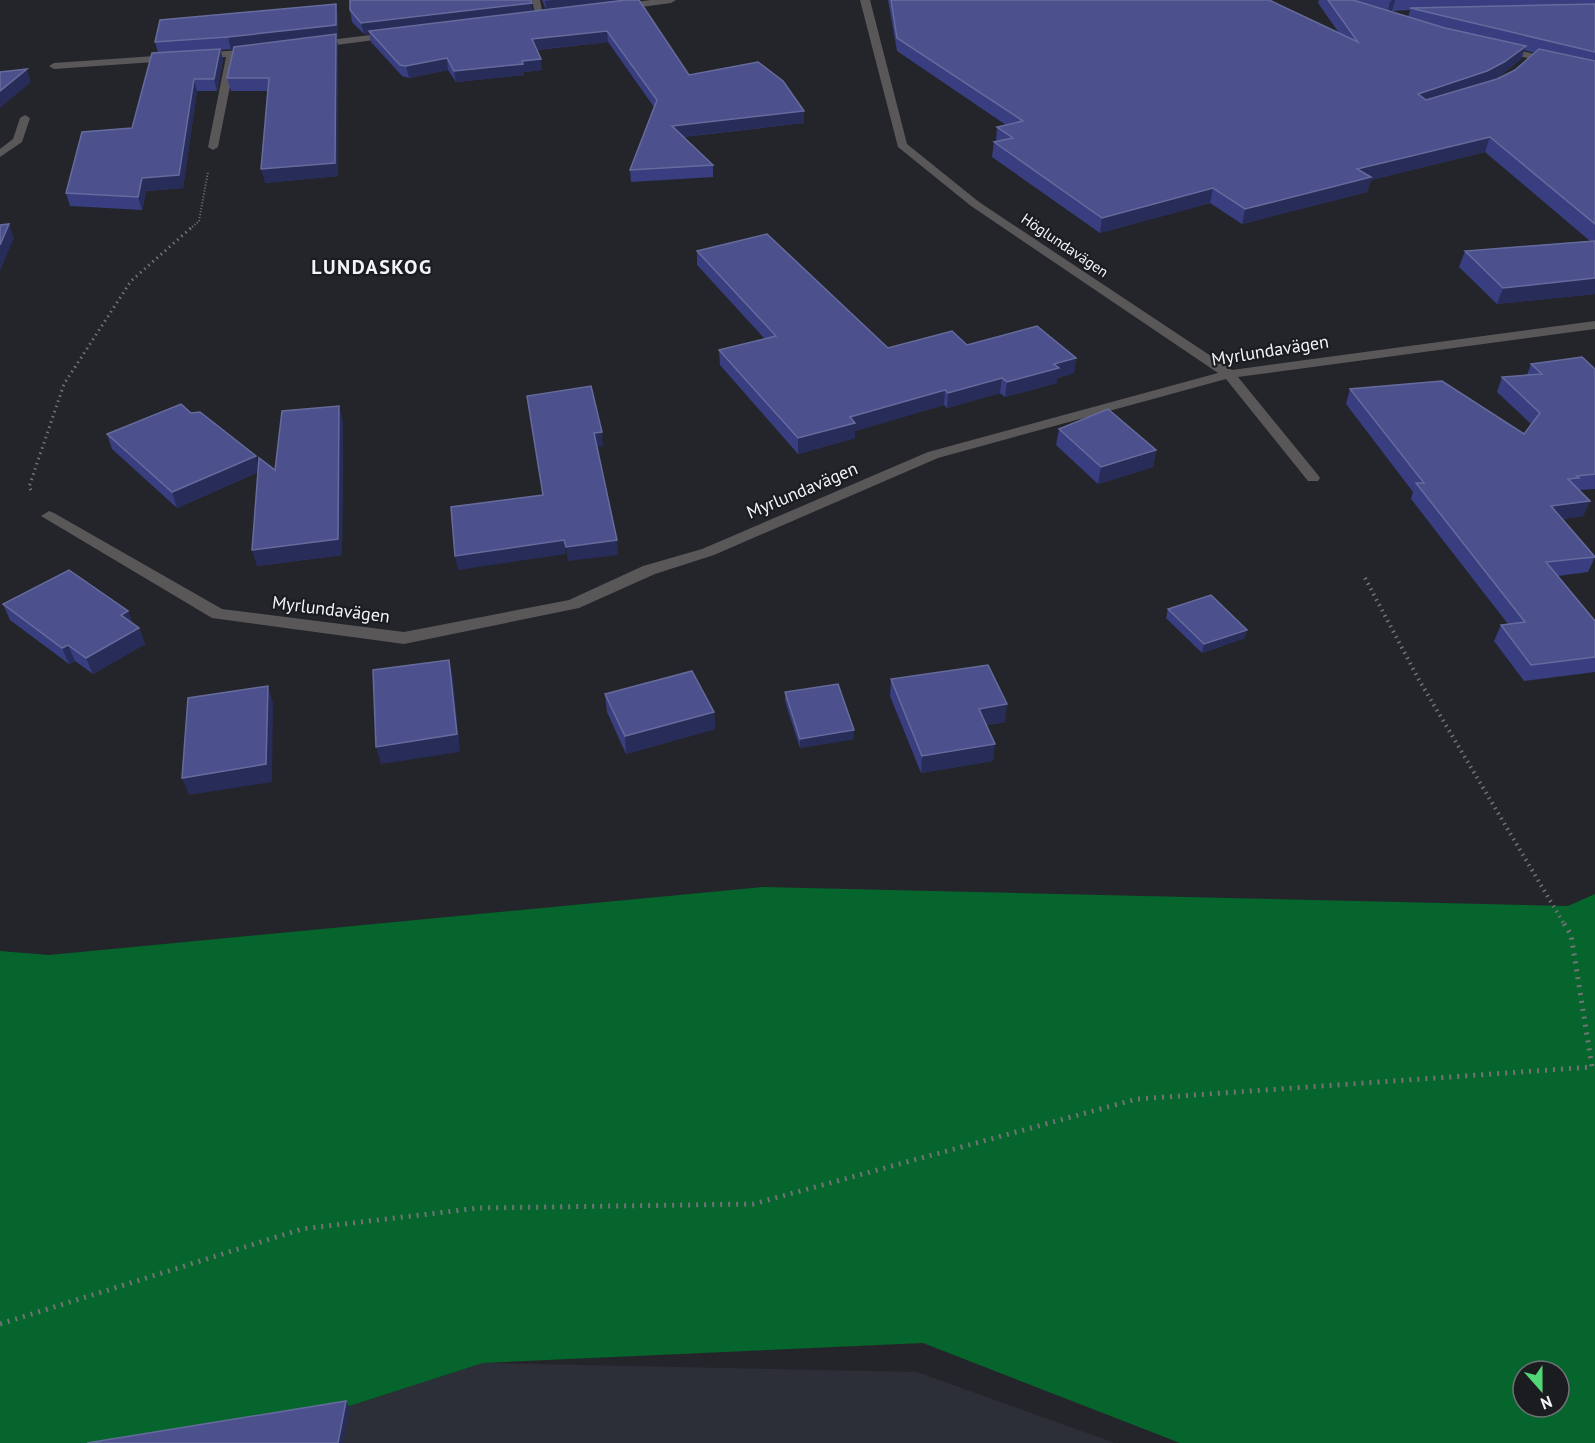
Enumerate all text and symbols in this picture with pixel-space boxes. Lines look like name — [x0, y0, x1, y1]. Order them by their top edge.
street label: Höglundavägen — [1018, 209, 1112, 281]
district label: LUNDASKOG — [311, 254, 433, 280]
street label: Myrlundavägen — [1210, 329, 1330, 371]
street label: Myrlundavägen — [743, 456, 861, 524]
street label: Myrlundavägen — [271, 590, 391, 628]
north arrow — [1511, 1359, 1571, 1419]
text: N — [1538, 1392, 1555, 1414]

